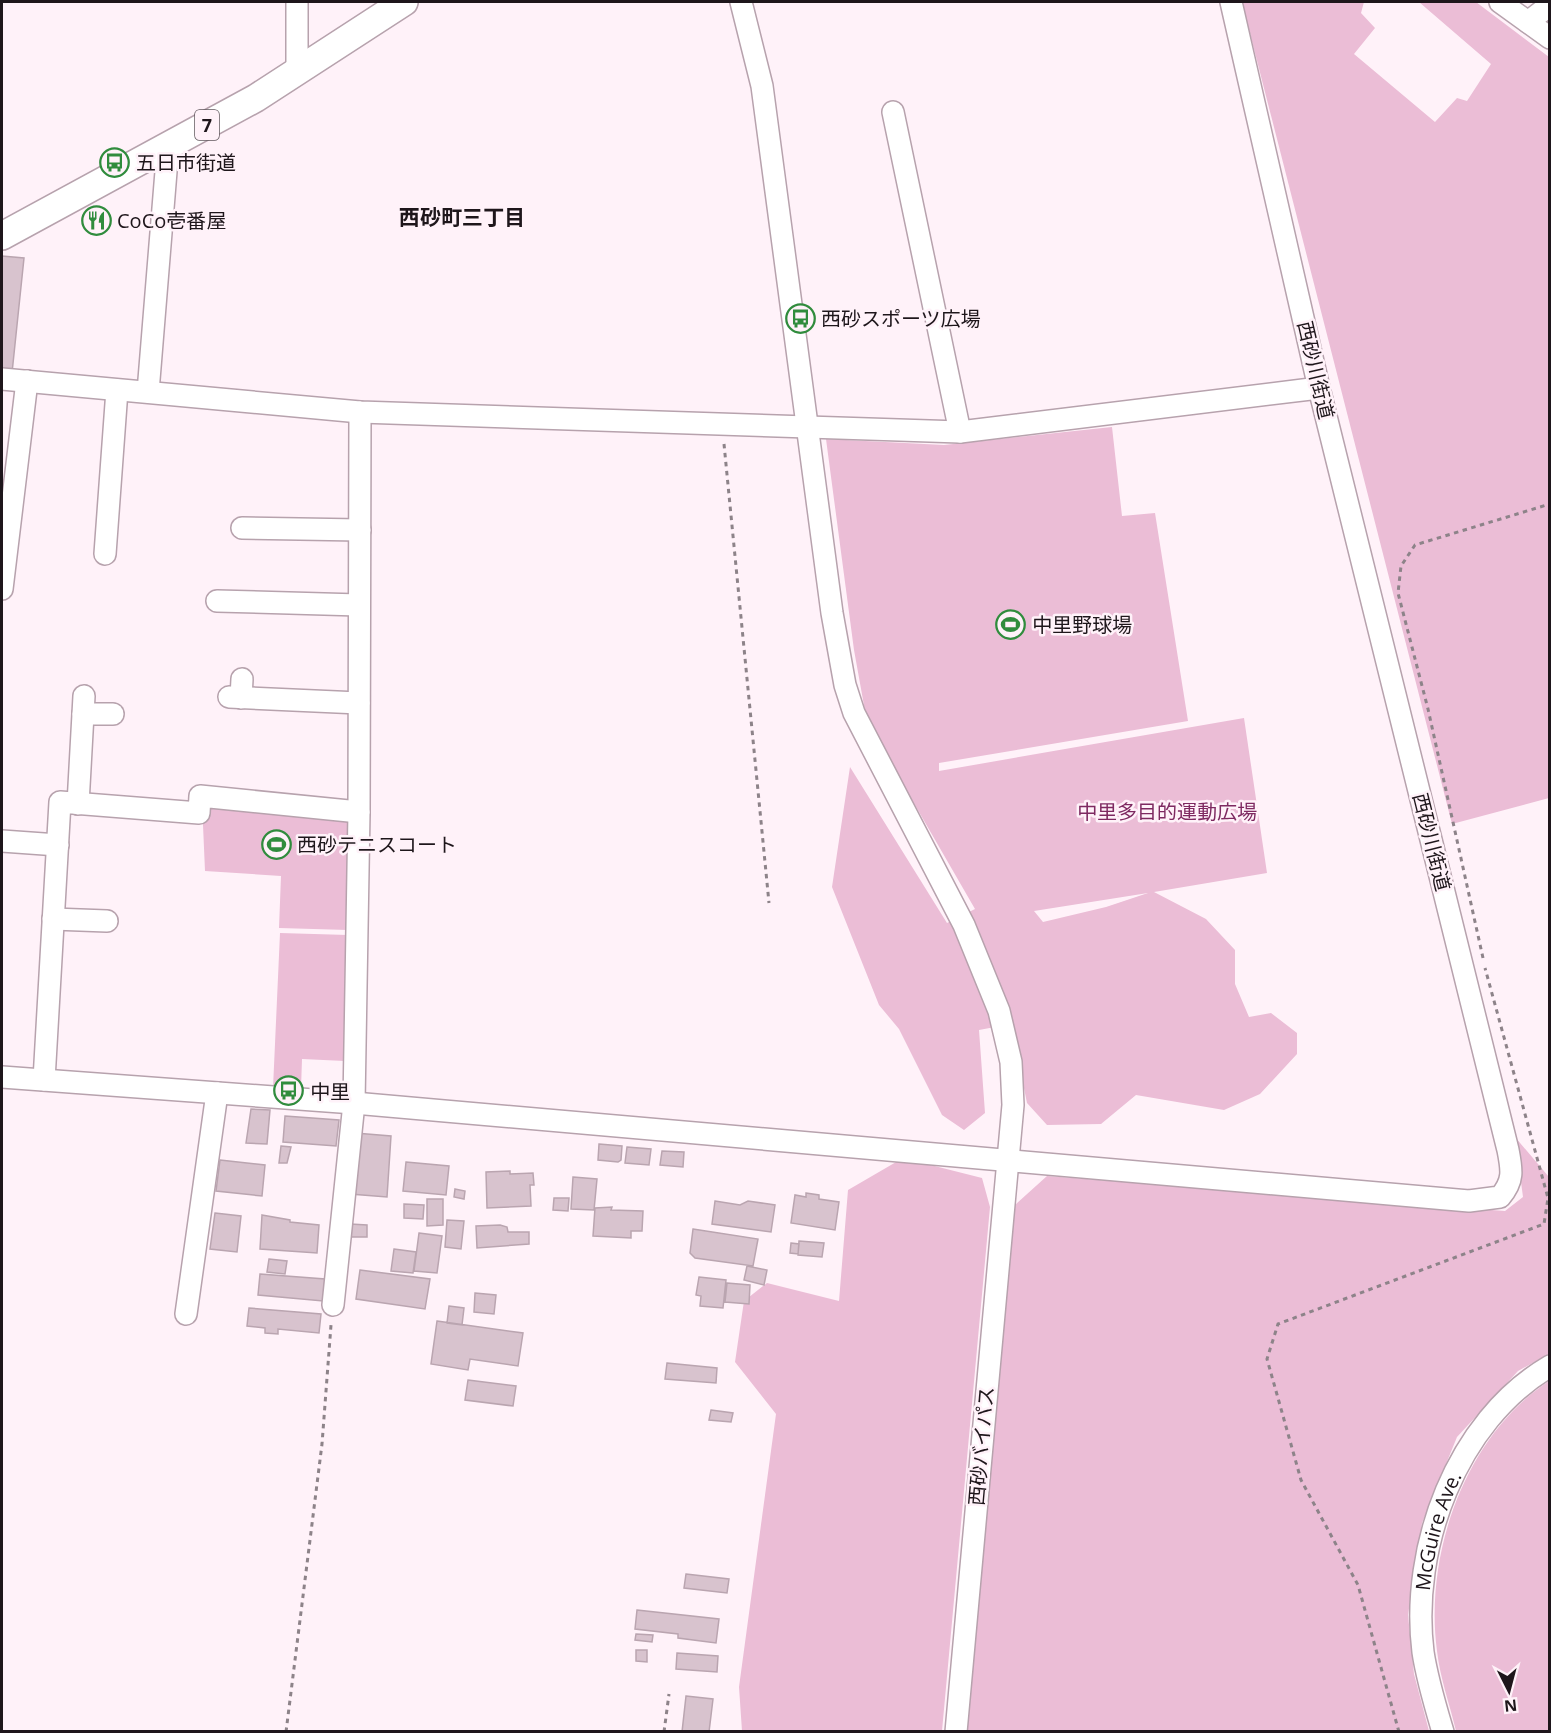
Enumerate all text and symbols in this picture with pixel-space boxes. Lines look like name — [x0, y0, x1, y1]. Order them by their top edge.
road number: 7 — [195, 110, 219, 140]
bus stop icon: 五日市街道 — [99, 146, 131, 178]
place label: 五日市街道 — [136, 149, 236, 176]
district label: 西砂町三丁目 — [399, 203, 525, 231]
restaurant icon: CoCo壱番屋 — [80, 204, 112, 236]
place label: CoCo壱番屋 — [117, 207, 226, 234]
bus stop icon: 西砂スポーツ広場 — [784, 302, 816, 334]
place label: 西砂スポーツ広場 — [821, 305, 981, 332]
street label: 西砂川街道 — [1292, 318, 1340, 422]
sports icon: 中里野球場 — [995, 608, 1027, 640]
place label: 中里野球場 — [1032, 611, 1132, 638]
street label: 西砂川街道 — [1407, 790, 1457, 894]
park label: 中里多目的運動広場 — [1077, 798, 1257, 825]
sports icon: 西砂テニスコート — [260, 828, 292, 860]
place label: 西砂テニスコート — [297, 831, 457, 858]
bus stop icon: 中里 — [273, 1075, 305, 1107]
place label: 中里 — [310, 1078, 350, 1105]
street label: 西砂バイパス — [962, 1385, 1000, 1507]
street label: McGuire Ave. — [1408, 1466, 1467, 1592]
north arrow — [1479, 1661, 1539, 1721]
text: N — [1503, 1694, 1518, 1718]

